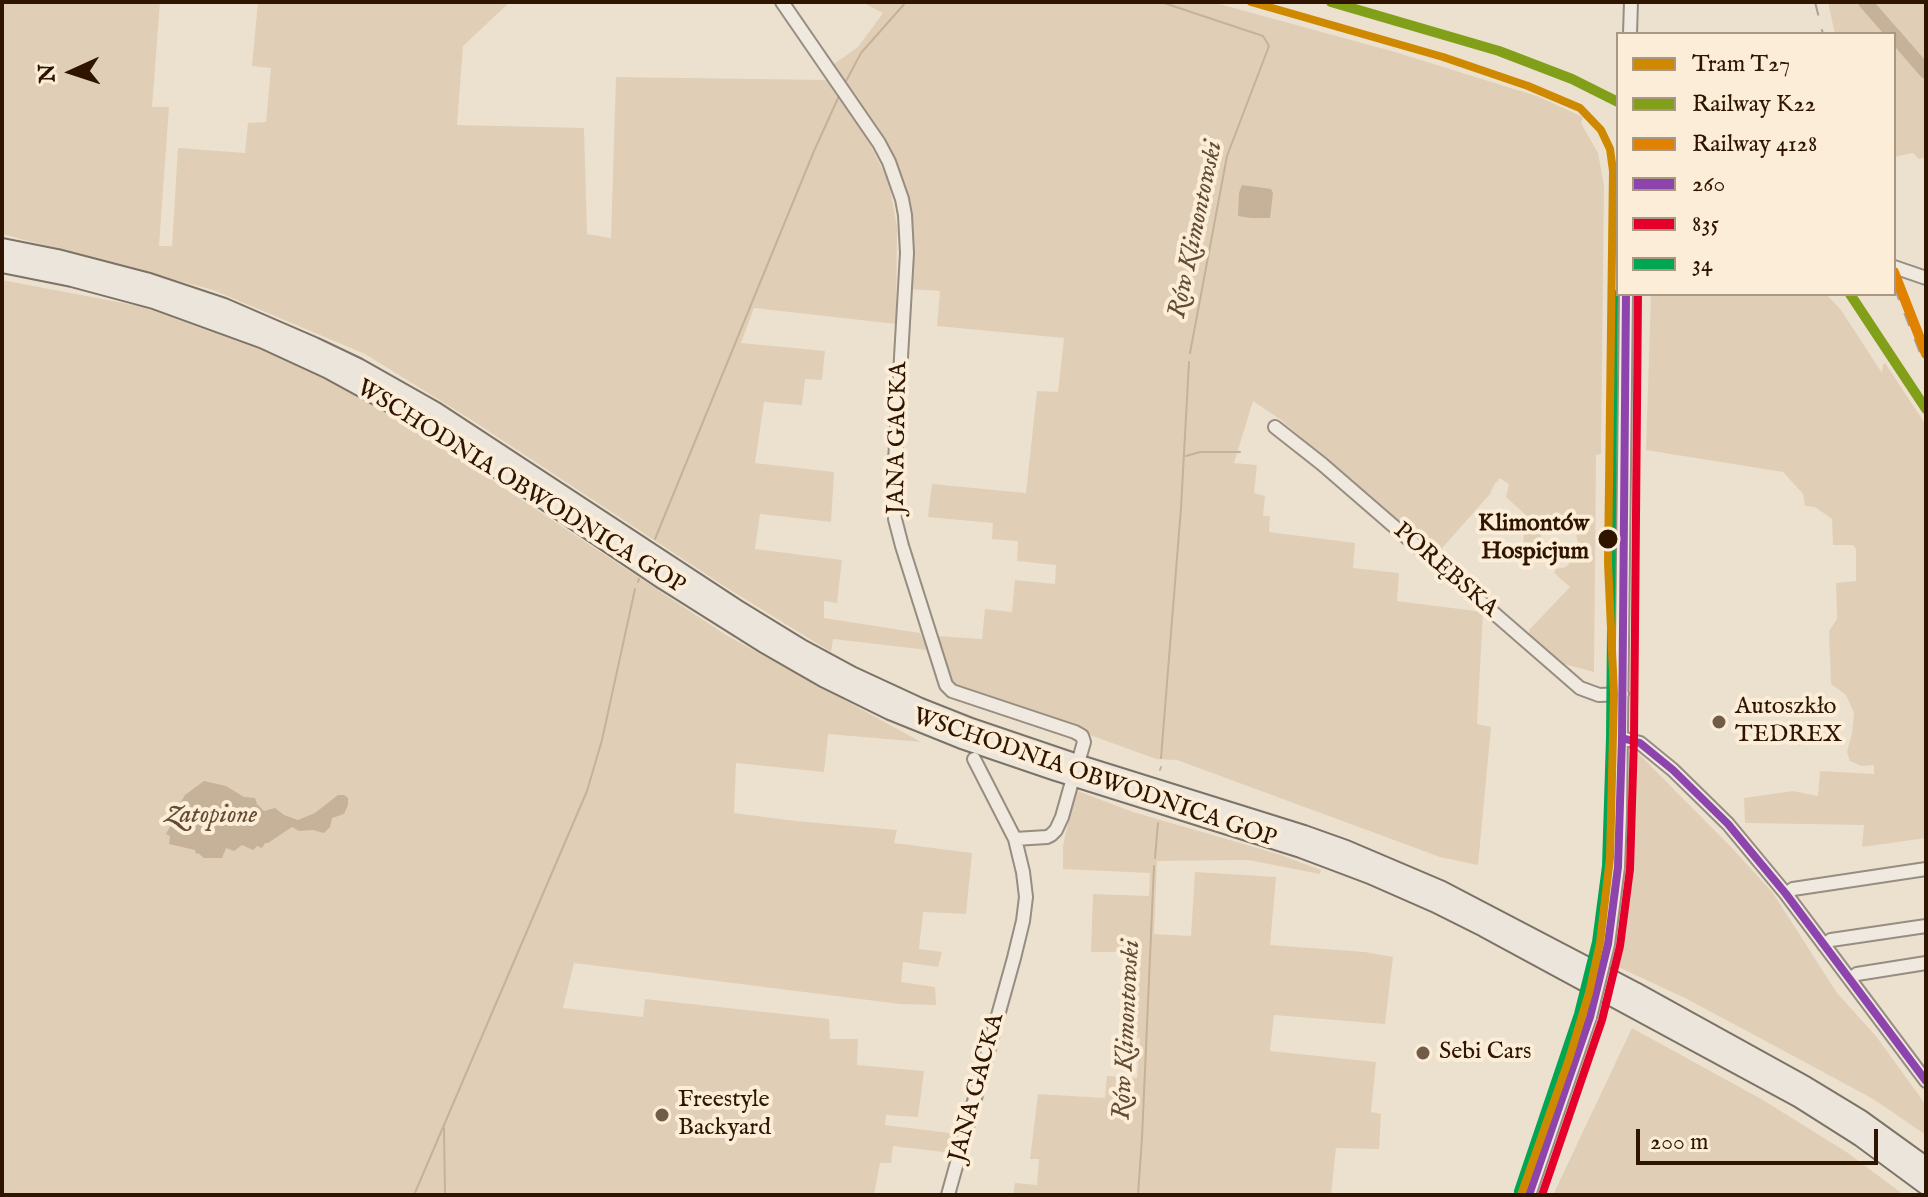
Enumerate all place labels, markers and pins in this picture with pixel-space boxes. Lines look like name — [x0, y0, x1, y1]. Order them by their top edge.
place label: Klimontów Hospicjum — [1478, 511, 1589, 567]
marker: Klimontów Hospicjum — [1596, 527, 1620, 551]
place label: Autoszkło TEDREX — [1735, 694, 1842, 750]
marker: Autoszkło TEDREX — [1710, 713, 1728, 731]
place label: Sebi Cars — [1439, 1039, 1531, 1067]
marker: Sebi Cars — [1414, 1044, 1432, 1062]
place label: Freestyle Backyard — [678, 1087, 771, 1143]
marker: Freestyle Backyard — [653, 1106, 671, 1124]

